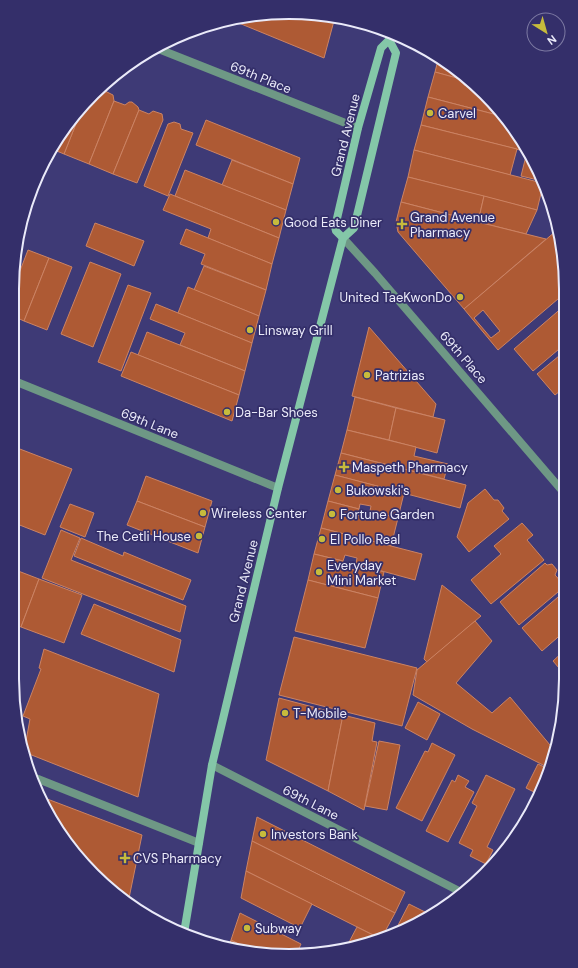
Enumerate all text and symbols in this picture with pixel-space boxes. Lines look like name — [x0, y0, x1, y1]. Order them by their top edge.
north arrow — [526, 12, 566, 52]
text: N — [545, 32, 559, 48]
street label: 69th Place — [228, 58, 294, 97]
street label: Grand Avenue — [327, 92, 364, 178]
place label: Carvel — [438, 105, 476, 122]
marker: Carvel — [425, 108, 435, 118]
place label: Grand Avenue Pharmacy — [410, 209, 495, 241]
place label: Good Eats Diner — [284, 214, 382, 231]
marker: Good Eats Diner — [271, 217, 281, 227]
marker: Grand Avenue Pharmacy — [397, 219, 407, 229]
place label: United TaeKwonDo — [340, 289, 452, 306]
marker: United TaeKwonDo — [455, 292, 465, 302]
place label: Linsway Grill — [258, 322, 333, 339]
marker: Linsway Grill — [245, 325, 255, 335]
street label: 69th Place — [436, 327, 491, 387]
place label: Patrizias — [375, 367, 425, 384]
marker: Patrizias — [362, 370, 372, 380]
street label: 69th Lane — [118, 404, 181, 443]
place label: Da-Bar Shoes — [235, 404, 318, 421]
marker: Da-Bar Shoes — [222, 407, 232, 417]
place label: Maspeth Pharmacy — [352, 459, 468, 476]
marker: Maspeth Pharmacy — [339, 462, 349, 472]
place label: Bukowski's — [346, 482, 410, 499]
marker: Bukowski's — [333, 485, 343, 495]
place label: Wireless Center — [211, 505, 307, 522]
place label: Fortune Garden — [340, 506, 435, 523]
marker: Wireless Center — [198, 508, 208, 518]
marker: Fortune Garden — [327, 509, 337, 519]
place label: The Cetli House — [96, 528, 191, 545]
marker: The Cetli House — [194, 531, 204, 541]
place label: El Pollo Real — [330, 531, 400, 548]
marker: El Pollo Real — [317, 534, 327, 544]
street label: Grand Avenue — [225, 538, 262, 624]
place label: Everyday Mini Market — [327, 557, 396, 589]
marker: Everyday Mini Market — [314, 567, 324, 577]
place label: T-Mobile — [293, 705, 347, 722]
marker: T-Mobile — [280, 708, 290, 718]
street label: 69th Lane — [280, 781, 342, 824]
place label: Investors Bank — [271, 826, 358, 843]
marker: Investors Bank — [258, 829, 268, 839]
place label: CVS Pharmacy — [133, 850, 222, 867]
marker: CVS Pharmacy — [120, 853, 130, 863]
place label: Subway — [255, 920, 302, 937]
marker: Subway — [242, 923, 252, 933]

